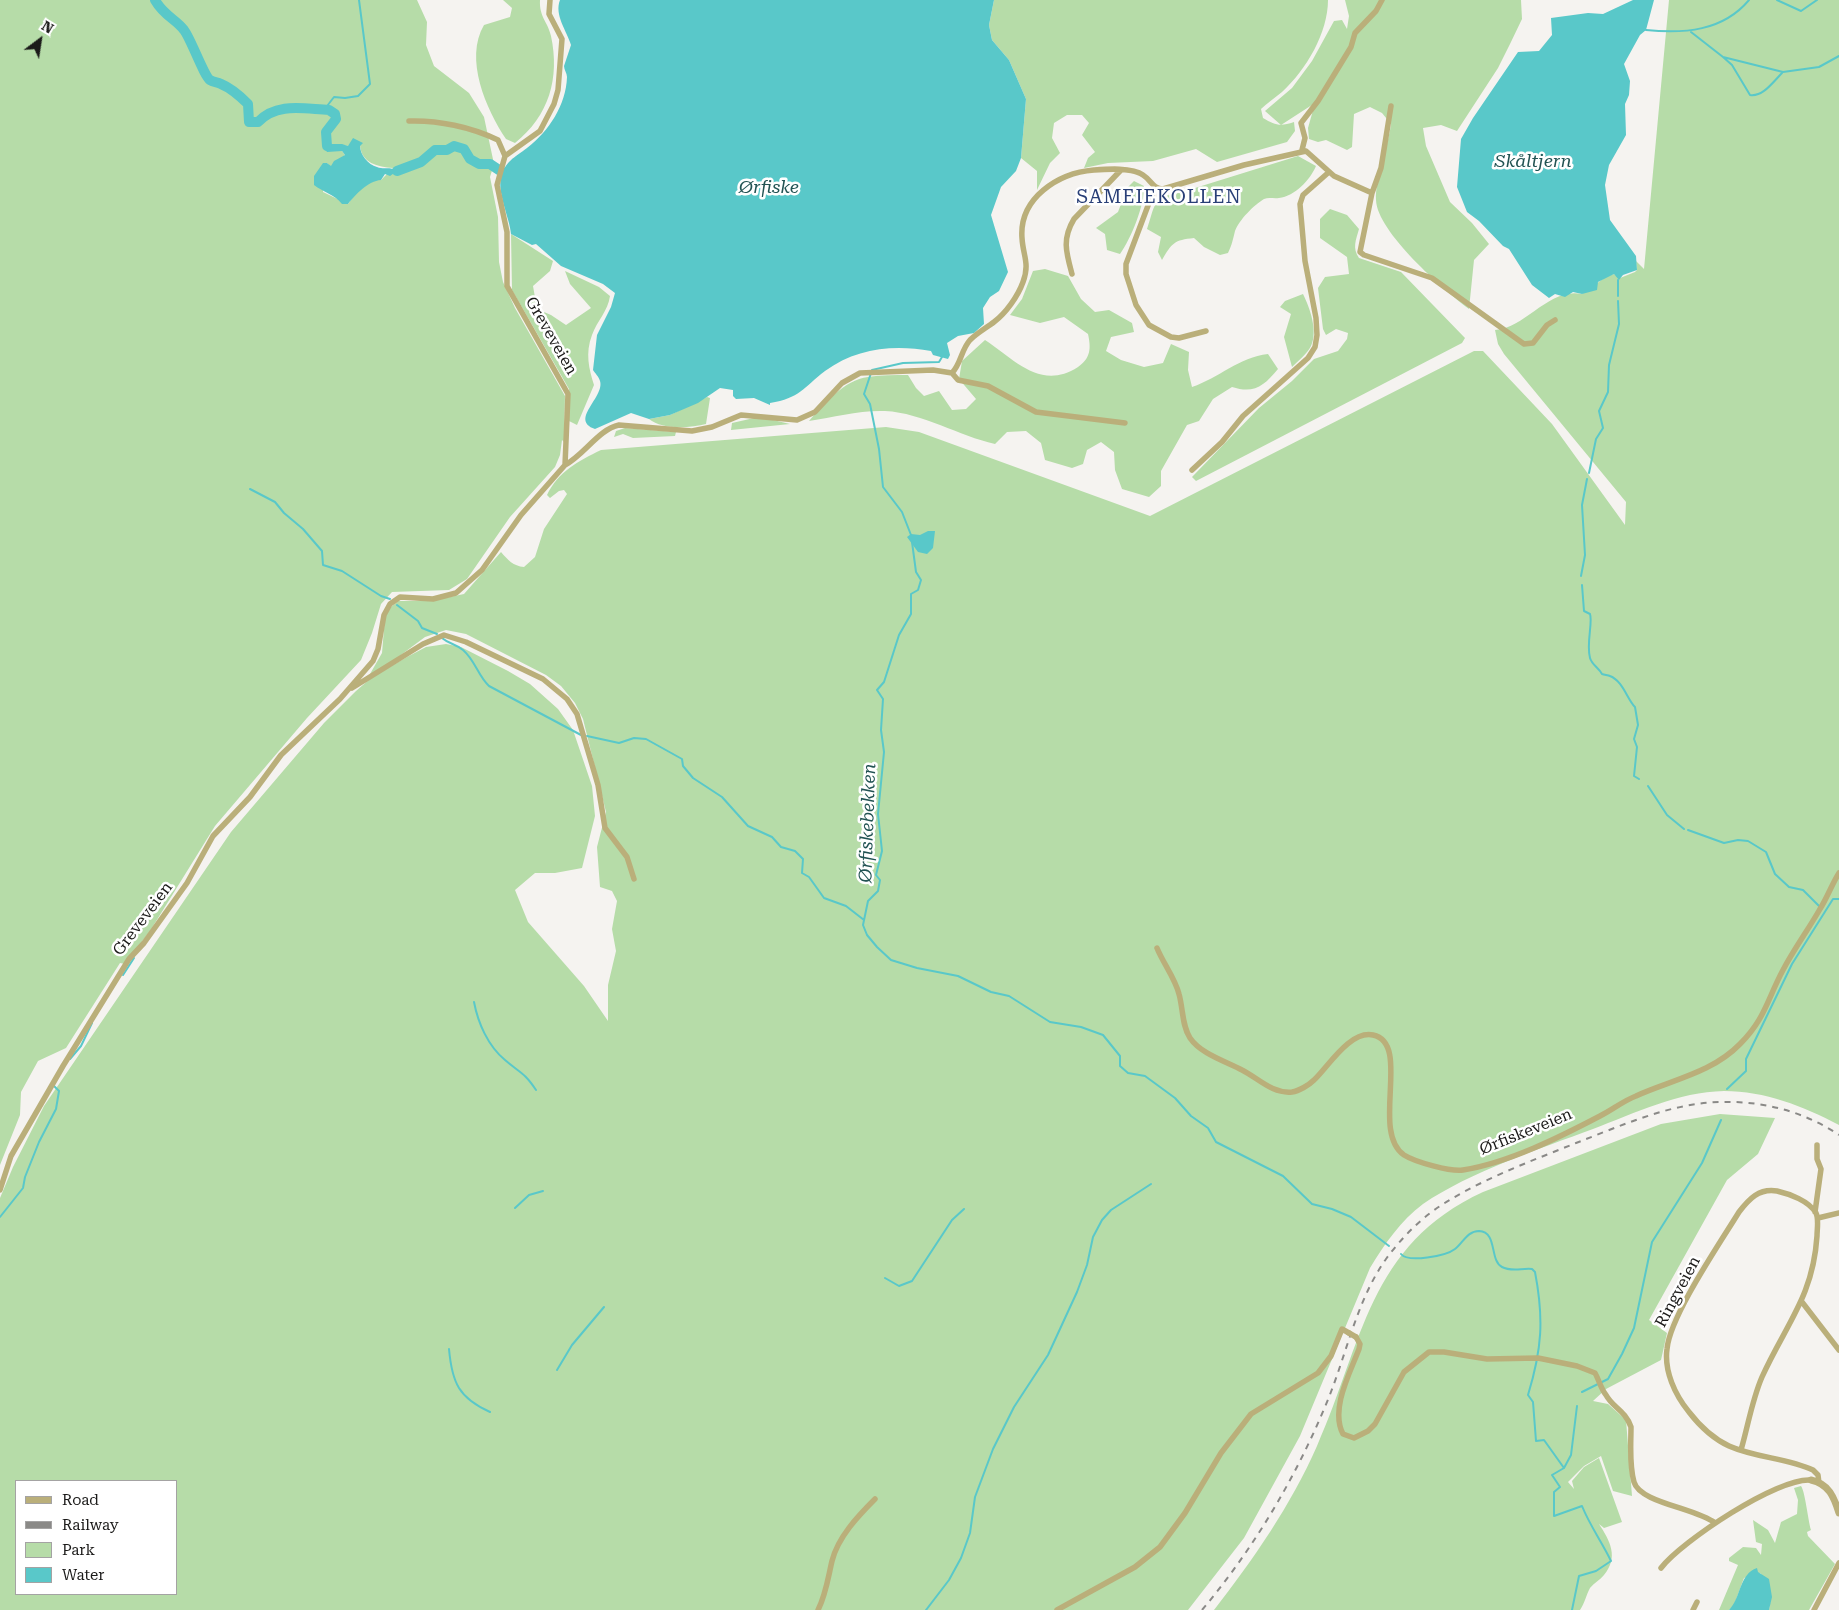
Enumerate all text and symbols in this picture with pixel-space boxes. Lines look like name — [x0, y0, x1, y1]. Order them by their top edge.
north arrow — [15, 15, 65, 65]
text: N — [39, 18, 56, 37]
water label: Skåltjern — [1494, 151, 1572, 173]
water label: Ørfiske — [739, 177, 799, 199]
district label: SAMEIEKOLLEN — [1075, 186, 1243, 208]
street label: Greveveien — [521, 293, 581, 379]
water label: Ørfiskebekken — [855, 763, 881, 883]
street label: Greveveien — [109, 878, 177, 960]
street label: Ørfiskeveien — [1477, 1105, 1575, 1159]
street label: Ringveien — [1651, 1253, 1705, 1331]
legend — [15, 1480, 178, 1595]
text: Road — [62, 1491, 99, 1509]
text: Railway — [62, 1516, 119, 1534]
text: Park — [62, 1541, 95, 1559]
text: Water — [62, 1566, 104, 1584]

